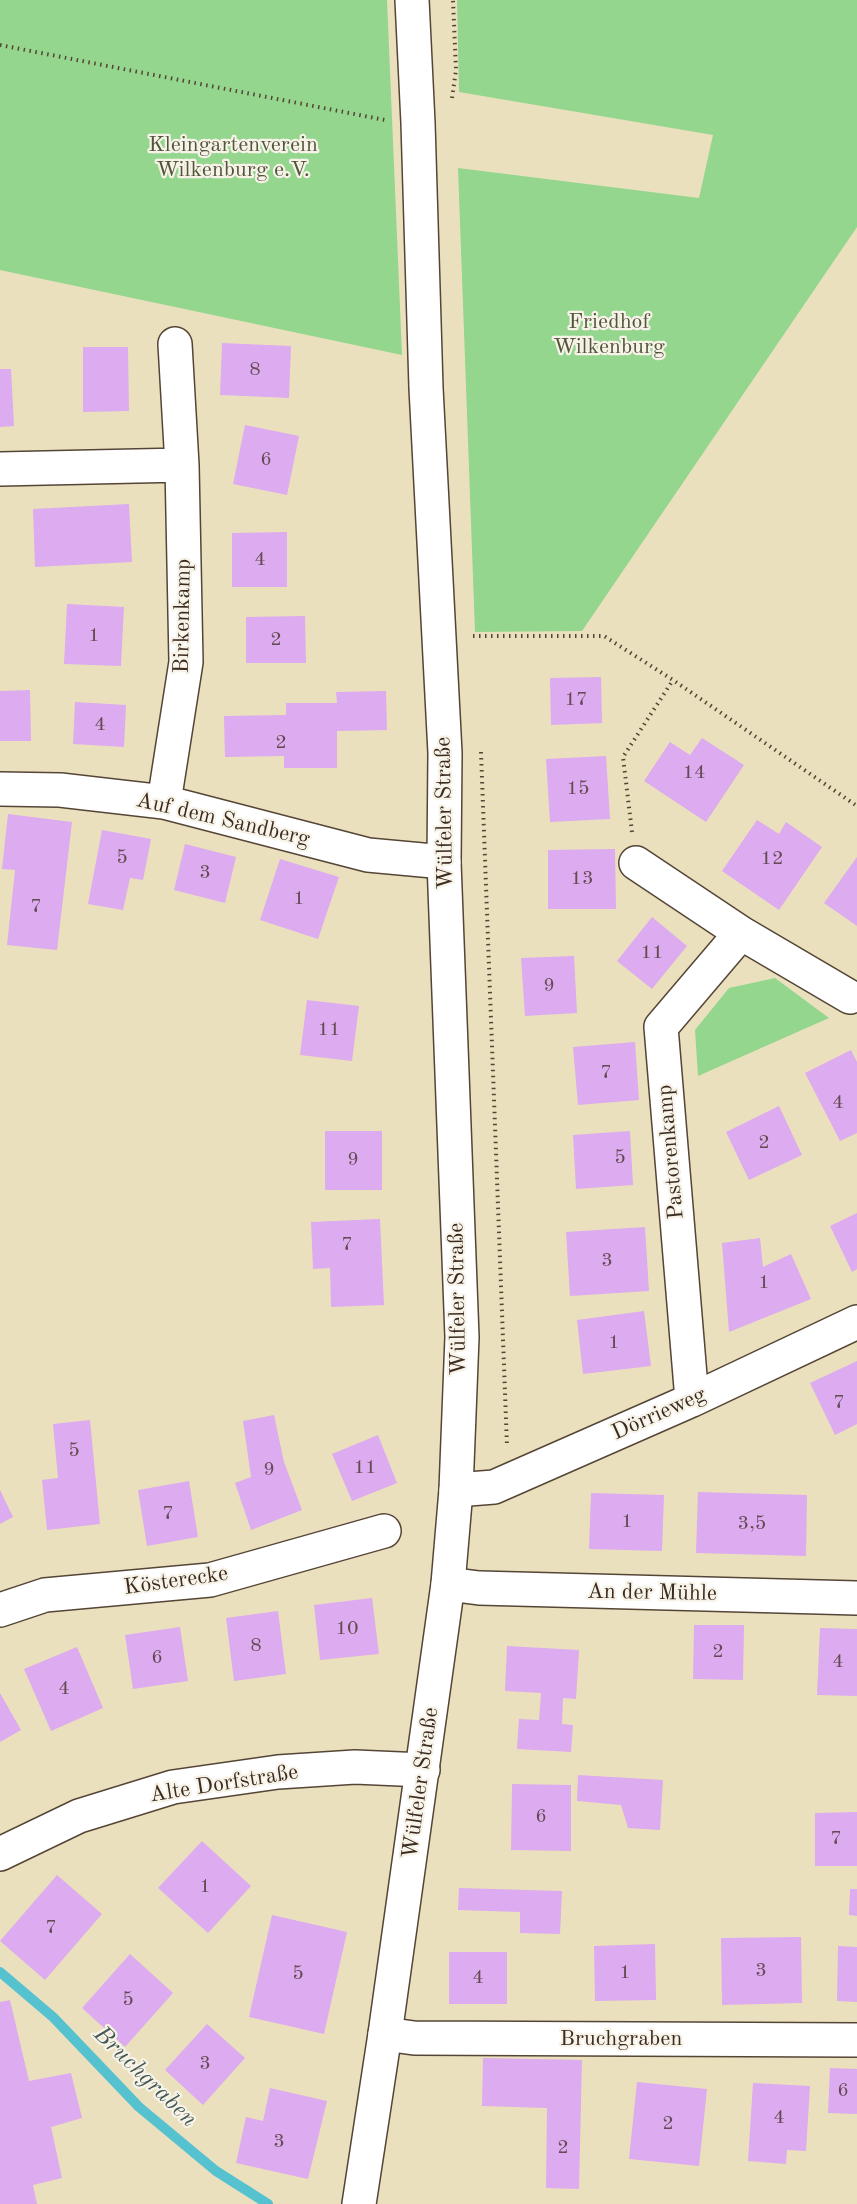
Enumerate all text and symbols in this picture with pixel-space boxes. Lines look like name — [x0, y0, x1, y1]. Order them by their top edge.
park label: Kleingartenverein Wilkenburg e.V. — [148, 132, 318, 184]
park label: Friedhof Wilkenburg — [553, 309, 665, 360]
house number: 8 — [249, 358, 261, 382]
house number: 6 — [260, 448, 272, 472]
house number: 4 — [254, 548, 266, 572]
street label: Birkenkamp — [169, 558, 197, 674]
house number: 1 — [88, 624, 100, 648]
house number: 2 — [270, 628, 282, 652]
house number: 17 — [564, 688, 588, 712]
house number: 4 — [94, 713, 106, 737]
house number: 2 — [275, 731, 287, 755]
street label: Wülfeler Straße — [430, 736, 460, 890]
house number: 14 — [682, 761, 706, 785]
house number: 15 — [566, 777, 590, 801]
street label: Auf dem Sandberg — [134, 787, 312, 853]
house number: 5 — [116, 846, 128, 870]
house number: 12 — [760, 847, 784, 871]
house number: 3 — [199, 861, 211, 885]
house number: 13 — [570, 867, 594, 891]
house number: 1 — [293, 887, 305, 911]
house number: 7 — [30, 895, 42, 919]
house number: 11 — [640, 941, 664, 965]
house number: 9 — [543, 974, 555, 998]
house number: 11 — [317, 1018, 341, 1042]
house number: 7 — [600, 1061, 612, 1085]
street label: Pastorenkamp — [652, 1084, 690, 1220]
house number: 4 — [832, 1091, 844, 1115]
house number: 2 — [758, 1131, 770, 1155]
house number: 5 — [614, 1146, 626, 1170]
house number: 9 — [347, 1148, 359, 1172]
street label: Wülfeler Straße — [443, 1222, 473, 1376]
house number: 7 — [341, 1233, 353, 1257]
house number: 3 — [601, 1249, 613, 1273]
house number: 1 — [758, 1271, 770, 1295]
house number: 1 — [608, 1331, 620, 1355]
street label: Dörrieweg — [608, 1382, 710, 1446]
house number: 7 — [833, 1391, 845, 1415]
house number: 5 — [68, 1439, 80, 1463]
house number: 11 — [353, 1456, 377, 1480]
house number: 9 — [263, 1458, 275, 1482]
house number: 7 — [162, 1502, 174, 1526]
house number: 1 — [621, 1510, 633, 1534]
house number: 3,5 — [738, 1512, 766, 1536]
street label: Kösterecke — [122, 1561, 230, 1601]
street label: An der Mühle — [587, 1579, 717, 1607]
house number: 10 — [335, 1617, 359, 1641]
house number: 8 — [250, 1634, 262, 1658]
house number: 2 — [712, 1640, 724, 1664]
house number: 6 — [151, 1646, 163, 1670]
house number: 4 — [832, 1650, 844, 1674]
house number: 4 — [58, 1677, 70, 1701]
street label: Wülfeler Straße — [397, 1706, 445, 1860]
street label: Alte Dorfstraße — [148, 1759, 300, 1809]
house number: 6 — [535, 1805, 547, 1829]
house number: 7 — [830, 1827, 842, 1851]
house number: 1 — [199, 1875, 211, 1899]
house number: 7 — [45, 1916, 57, 1940]
house number: 3 — [755, 1959, 767, 1983]
house number: 1 — [619, 1961, 631, 1985]
house number: 5 — [292, 1962, 304, 1986]
house number: 4 — [472, 1966, 484, 1990]
house number: 5 — [122, 1988, 134, 2012]
water label: Bruchgraben — [87, 2020, 203, 2134]
street label: Bruchgraben — [560, 2026, 682, 2052]
house number: 3 — [199, 2052, 211, 2076]
house number: 6 — [837, 2079, 849, 2103]
house number: 4 — [773, 2106, 785, 2130]
house number: 2 — [662, 2112, 674, 2136]
house number: 3 — [273, 2130, 285, 2154]
house number: 2 — [557, 2136, 569, 2160]

